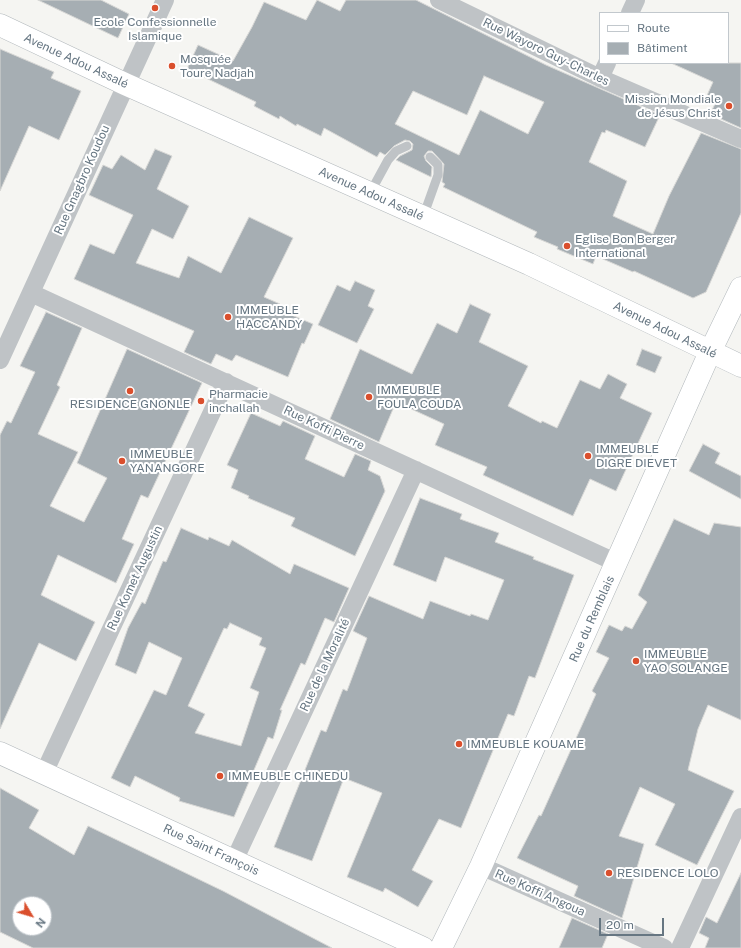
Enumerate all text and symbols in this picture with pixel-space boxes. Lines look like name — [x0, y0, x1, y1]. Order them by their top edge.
marker: Ecole Confessionnelle Islamique — [150, 3, 160, 13]
legend — [599, 12, 729, 64]
place label: Ecole Confessionnelle Islamique — [94, 15, 216, 43]
street label: Rue Wayoro Guy-Charles — [480, 15, 612, 89]
text: Route — [637, 21, 670, 35]
street label: Avenue Adou Assalé — [22, 30, 130, 92]
text: Bâtiment — [637, 41, 688, 55]
place label: Mosquée Toure Nadjah — [180, 52, 254, 80]
marker: Mosquée Toure Nadjah — [167, 61, 177, 71]
place label: Mission Mondiale de Jésus Christ — [624, 92, 721, 120]
marker: Mission Mondiale de Jésus Christ — [724, 101, 734, 111]
street label: Rue Gnagbro Koudou — [51, 123, 113, 237]
street label: Avenue Adou Assalé — [316, 164, 426, 224]
place label: Eglise Bon Berger International — [575, 232, 675, 260]
marker: Eglise Bon Berger International — [562, 241, 572, 251]
street label: Avenue Adou Assalé — [611, 299, 719, 361]
place label: IMMEUBLE HACCANDY — [236, 303, 302, 331]
marker: IMMEUBLE HACCANDY — [223, 312, 233, 322]
place label: IMMEUBLE FOULA COUDA — [377, 383, 462, 411]
marker: RESIDENCE GNONLE — [125, 386, 135, 396]
place label: Pharmacie inchallah — [209, 387, 268, 415]
marker: IMMEUBLE FOULA COUDA — [364, 392, 374, 402]
marker: Pharmacie inchallah — [196, 396, 206, 406]
place label: RESIDENCE GNONLE — [70, 397, 190, 411]
street label: Rue Koffi Pierre — [281, 403, 367, 453]
place label: IMMEUBLE DIGRE DIEVET — [596, 442, 677, 470]
place label: IMMEUBLE YANANGORE — [130, 447, 205, 475]
marker: IMMEUBLE DIGRE DIEVET — [583, 451, 593, 461]
marker: IMMEUBLE YANANGORE — [117, 456, 127, 466]
street label: Rue Komet Augustin — [104, 523, 166, 633]
street label: Rue du Remblais — [566, 573, 618, 665]
street label: Rue de la Moralité — [297, 616, 353, 714]
place label: IMMEUBLE YAO SOLANGE — [644, 647, 728, 675]
marker: IMMEUBLE YAO SOLANGE — [631, 656, 641, 666]
place label: IMMEUBLE KOUAME — [467, 737, 584, 751]
marker: IMMEUBLE KOUAME — [454, 739, 464, 749]
place label: IMMEUBLE CHINEDU — [228, 769, 348, 783]
marker: IMMEUBLE CHINEDU — [215, 771, 225, 781]
street label: Rue Saint François — [161, 821, 261, 879]
place label: RESIDENCE LOLO — [617, 866, 719, 880]
street label: Rue Koffi Angoua — [493, 867, 587, 919]
marker: RESIDENCE LOLO — [604, 868, 614, 878]
north arrow — [12, 896, 52, 936]
scale bar — [601, 910, 666, 936]
text: N — [33, 916, 48, 930]
text: 20 m — [606, 918, 634, 932]

